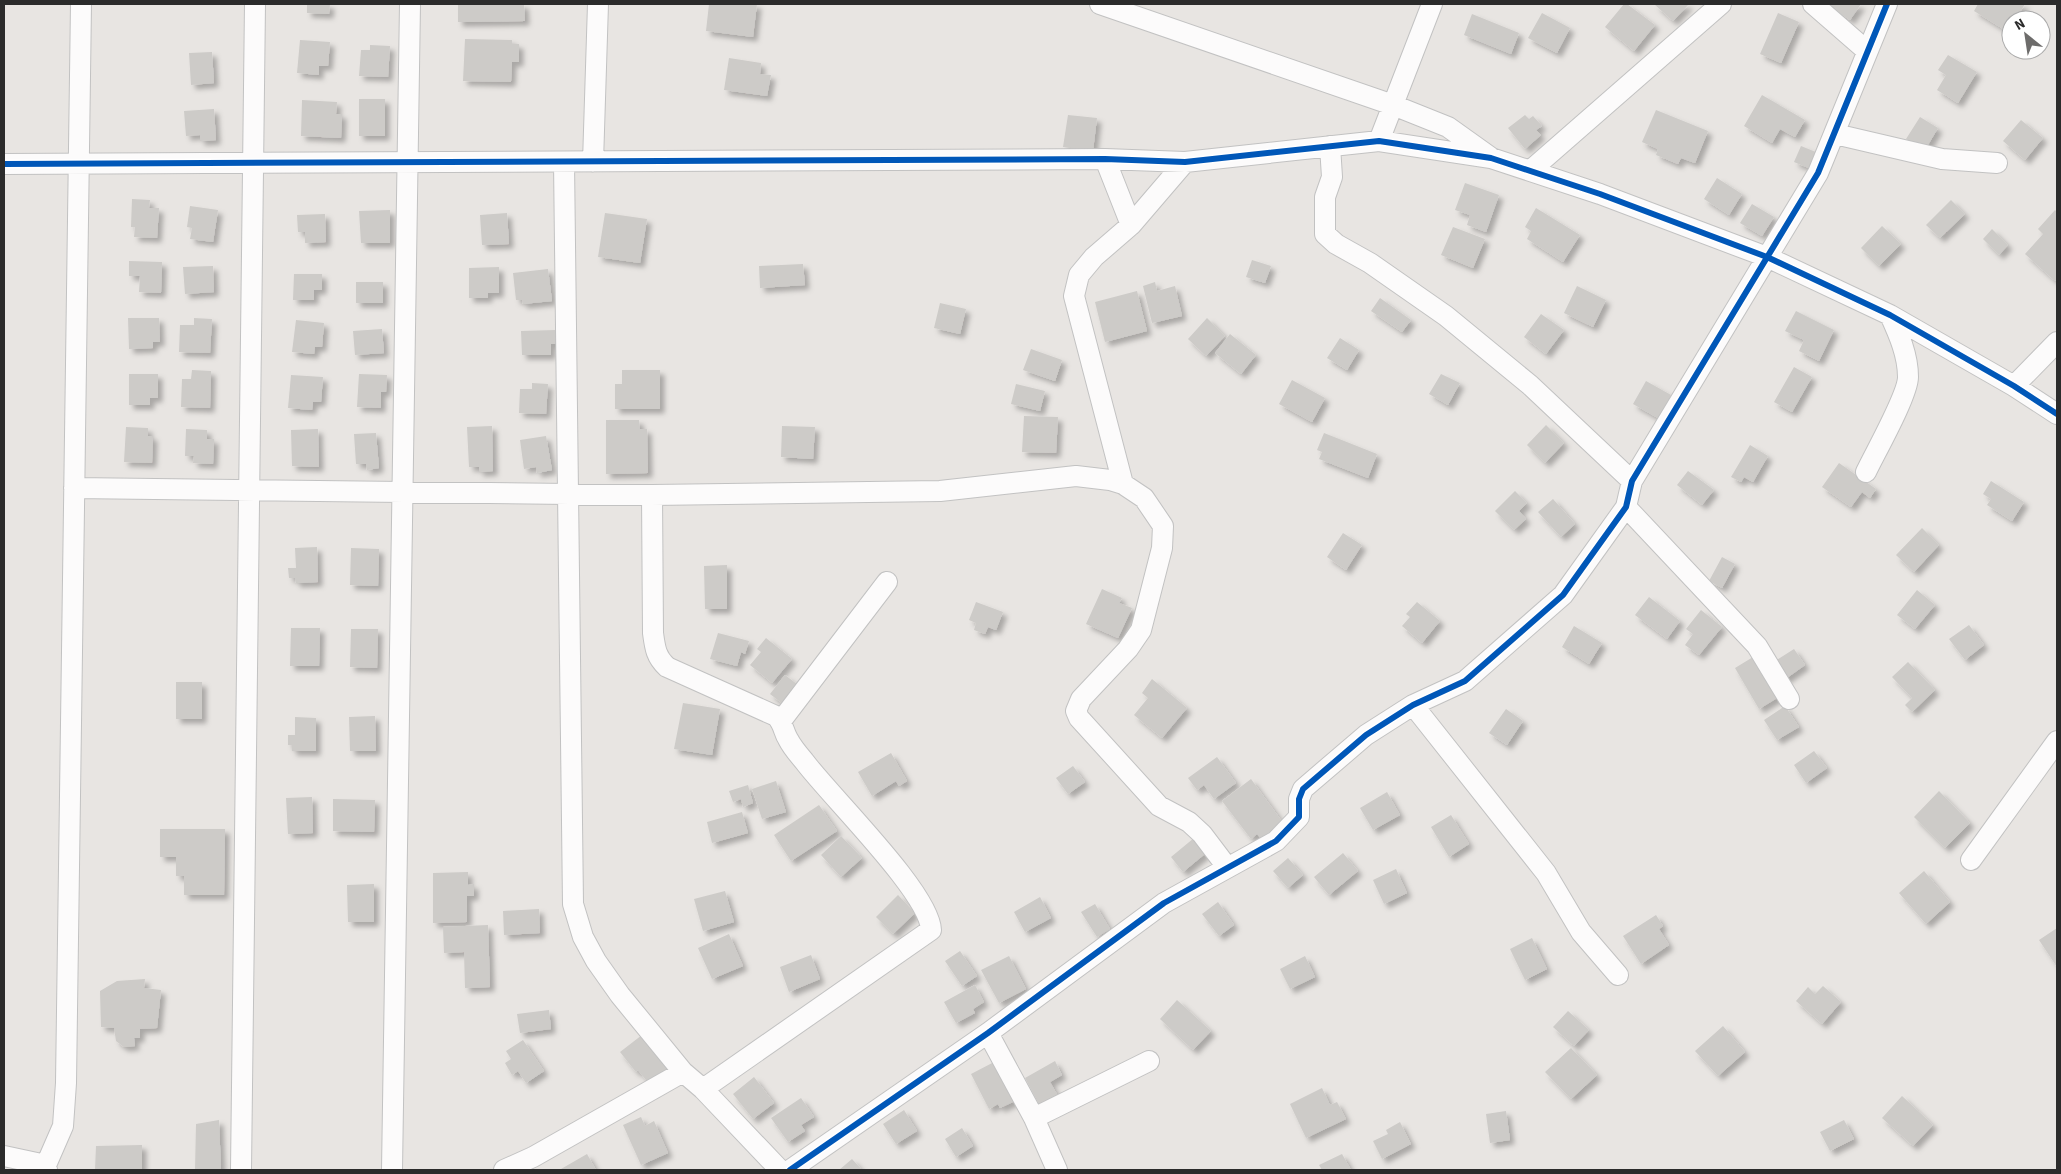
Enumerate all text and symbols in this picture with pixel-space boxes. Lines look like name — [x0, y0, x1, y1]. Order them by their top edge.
north arrow — [2001, 10, 2051, 60]
text: N — [2011, 14, 2029, 36]

